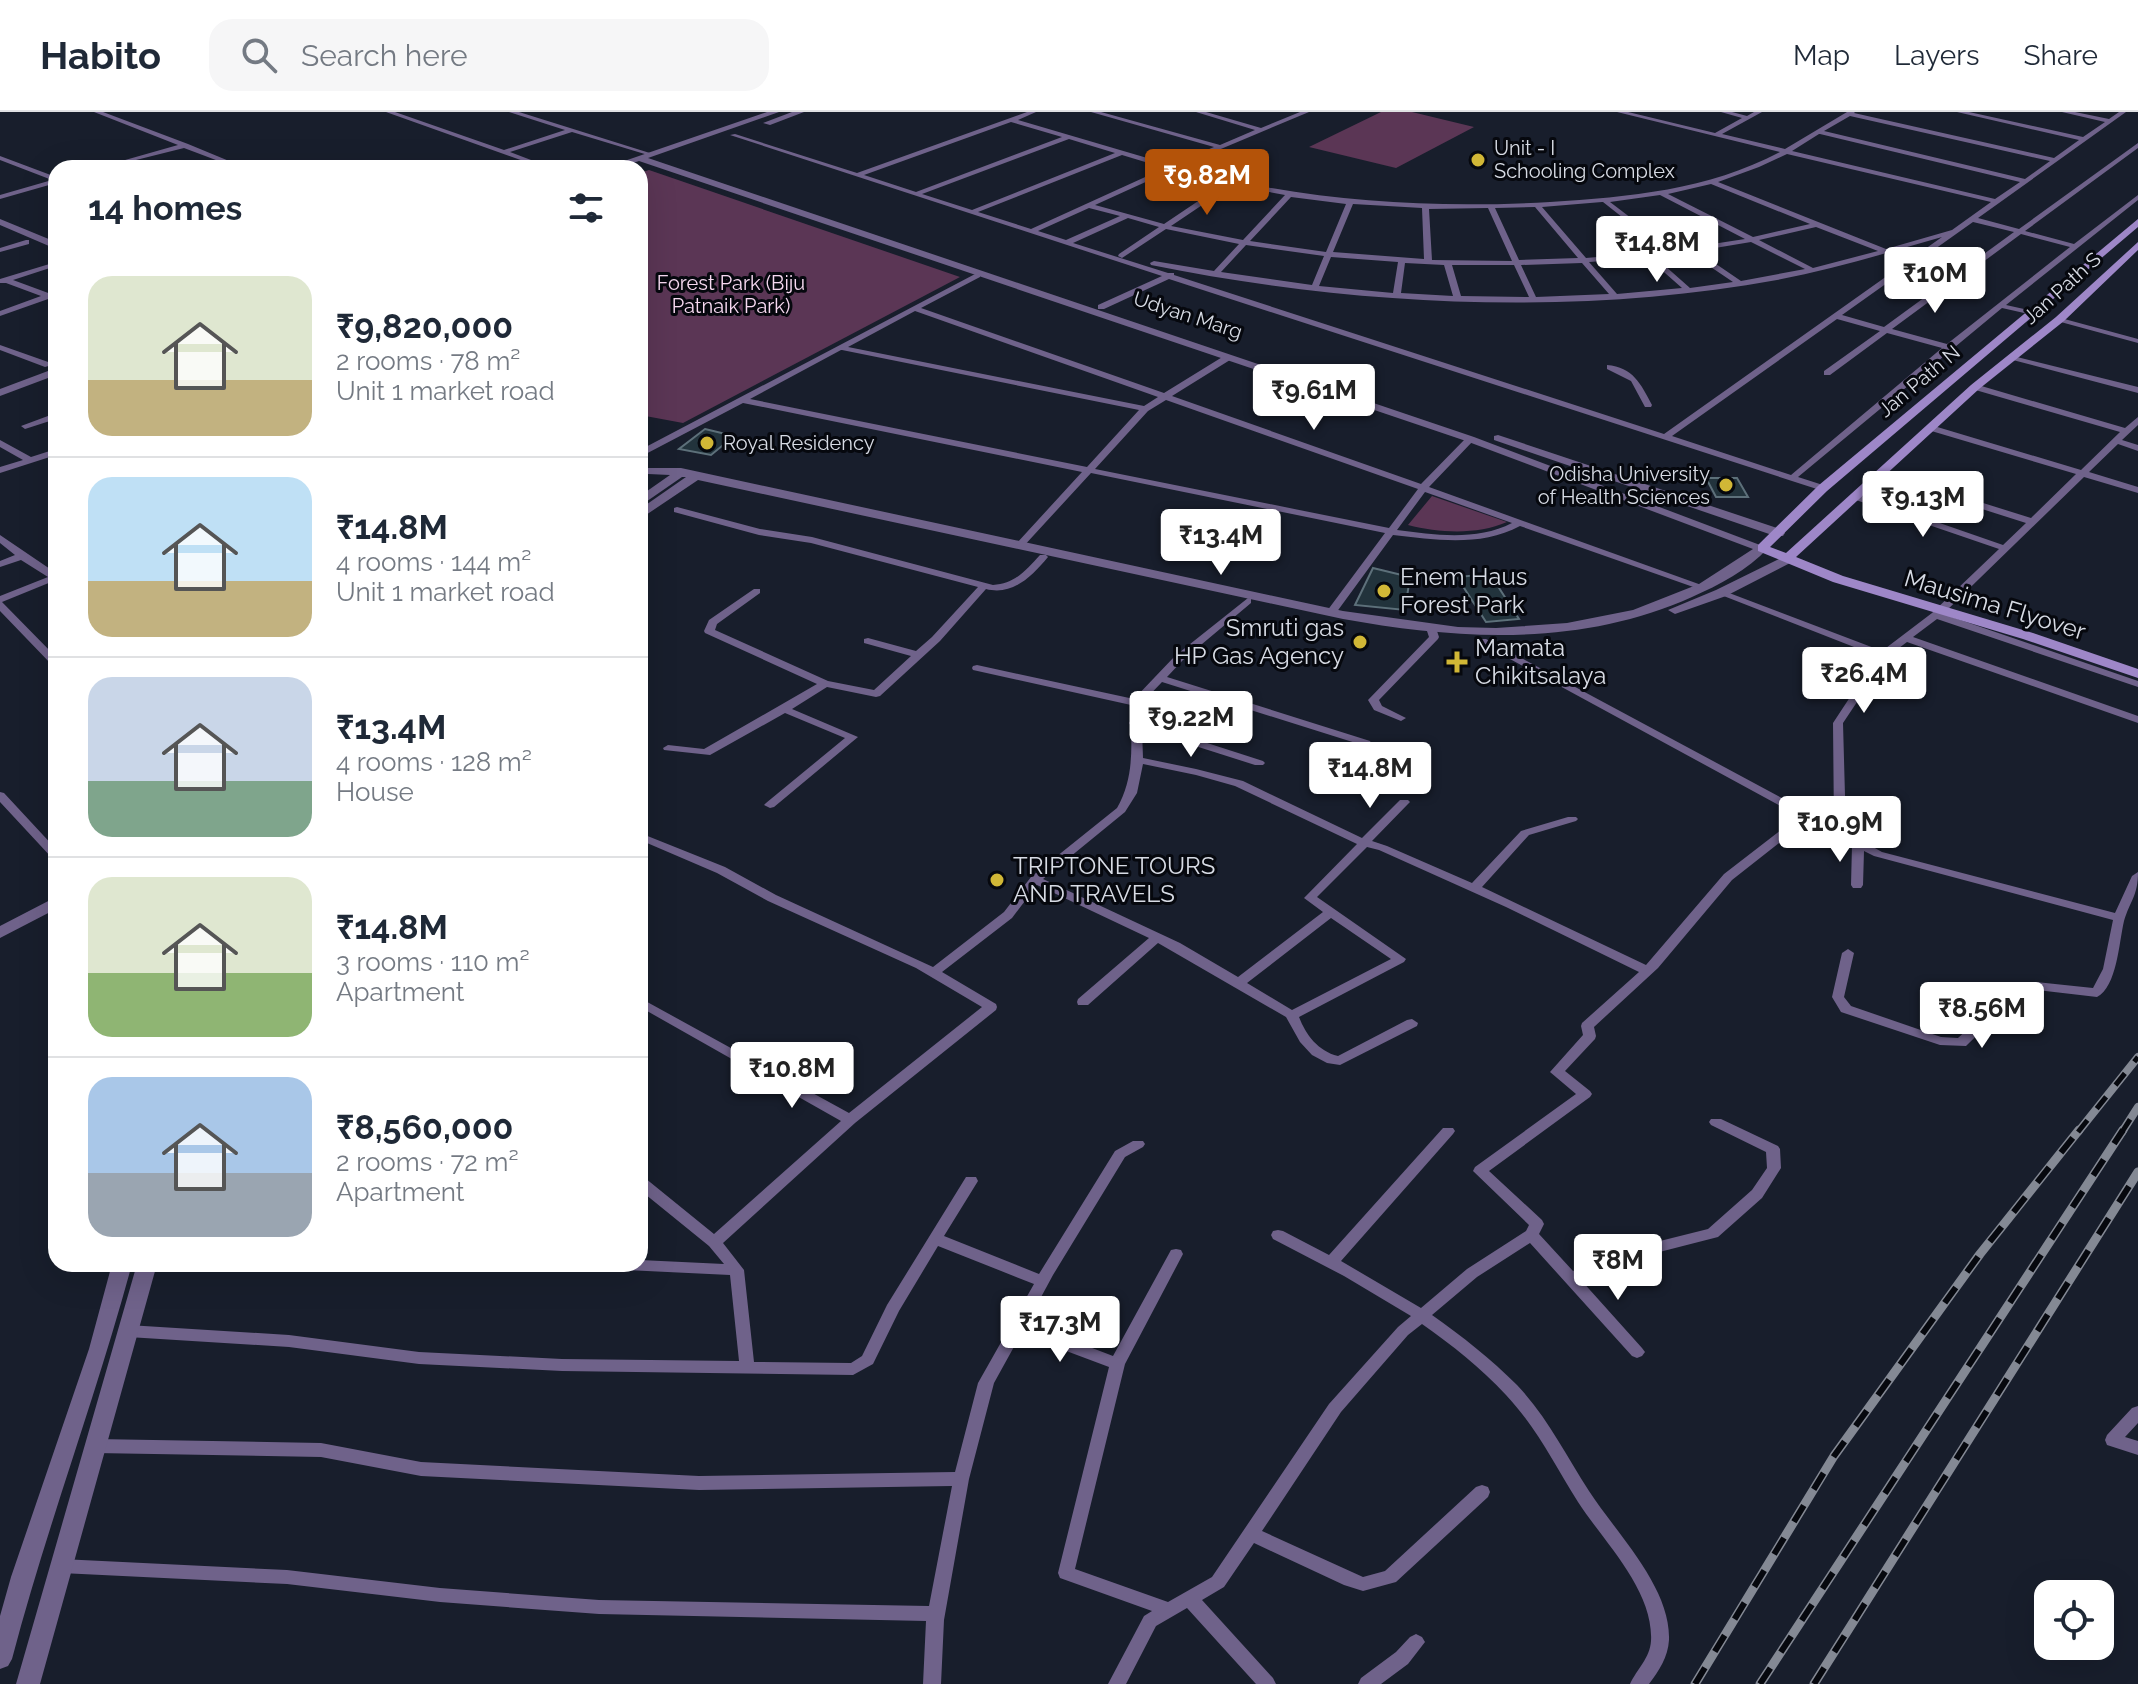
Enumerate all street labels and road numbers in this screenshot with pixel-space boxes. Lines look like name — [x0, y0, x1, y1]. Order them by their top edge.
street label: Jan Path S — [2018, 247, 2106, 329]
street label: Udyan Marg — [1131, 286, 1245, 344]
street label: Jan Path N — [1873, 340, 1965, 422]
street label: Mausima Flyover — [1901, 563, 2090, 646]

